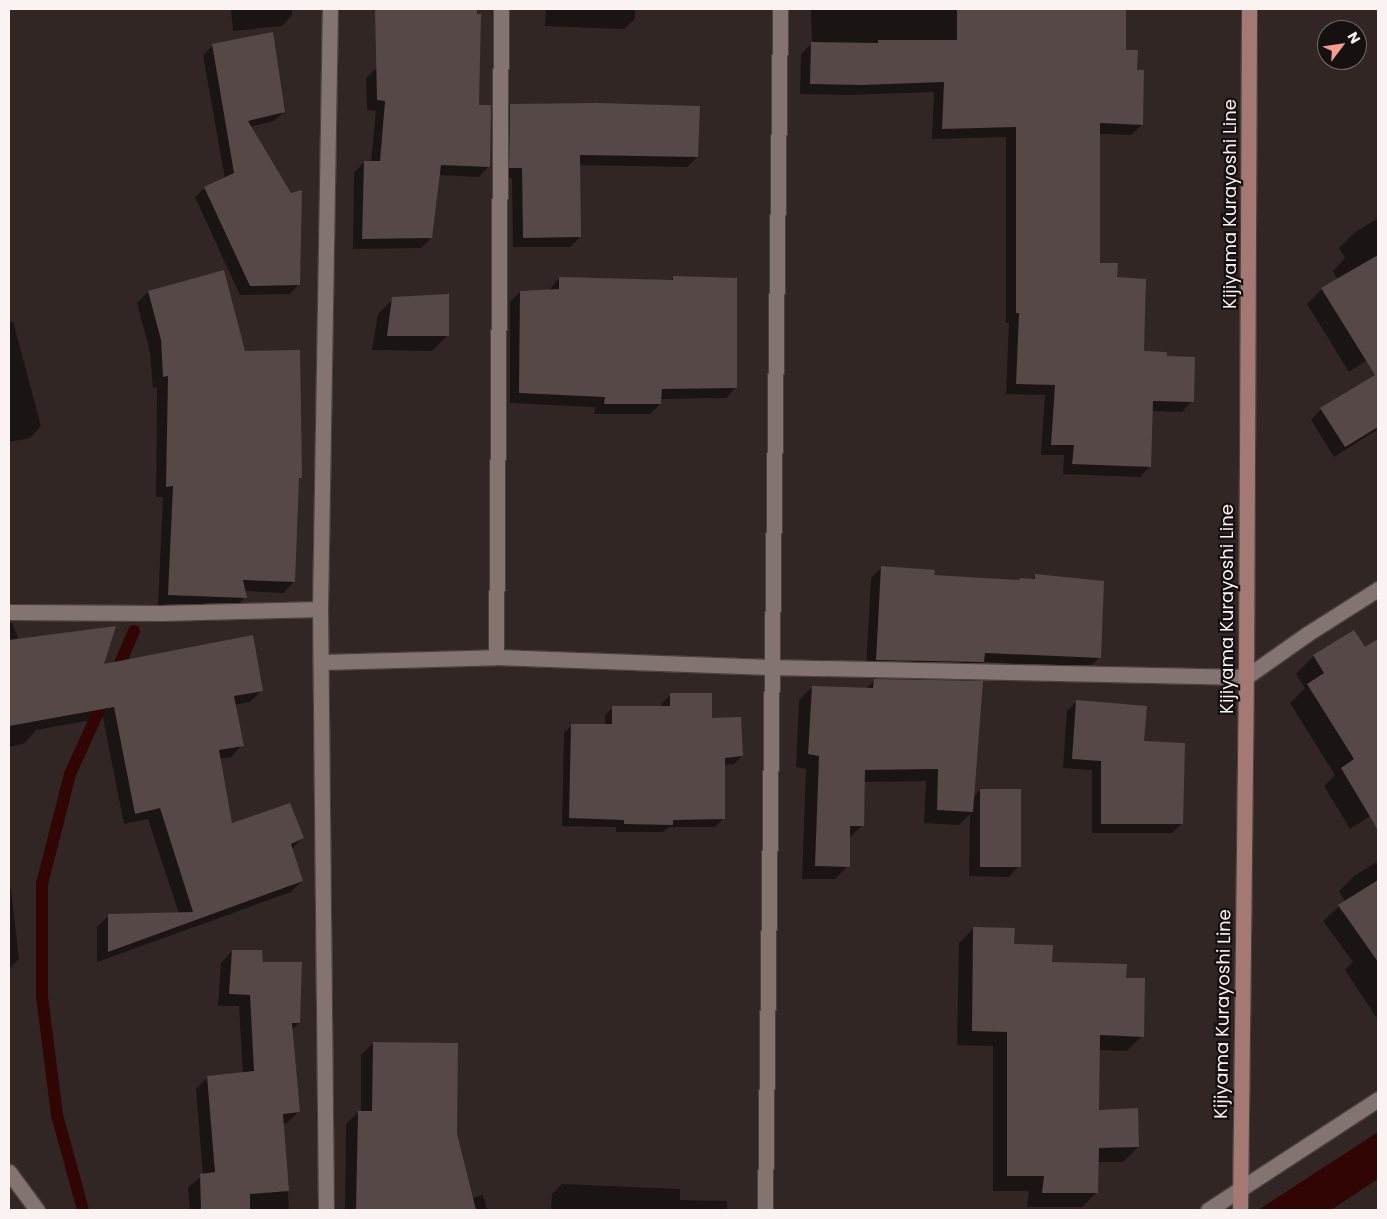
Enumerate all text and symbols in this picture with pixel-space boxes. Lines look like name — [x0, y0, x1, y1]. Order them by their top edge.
north arrow — [1317, 20, 1367, 70]
text: N — [1343, 28, 1365, 47]
street label: Kijiyama Kurayoshi Line — [1219, 99, 1241, 309]
street label: Kijiyama Kurayoshi Line — [1216, 504, 1238, 714]
street label: Kijiyama Kurayoshi Line — [1210, 909, 1236, 1119]

